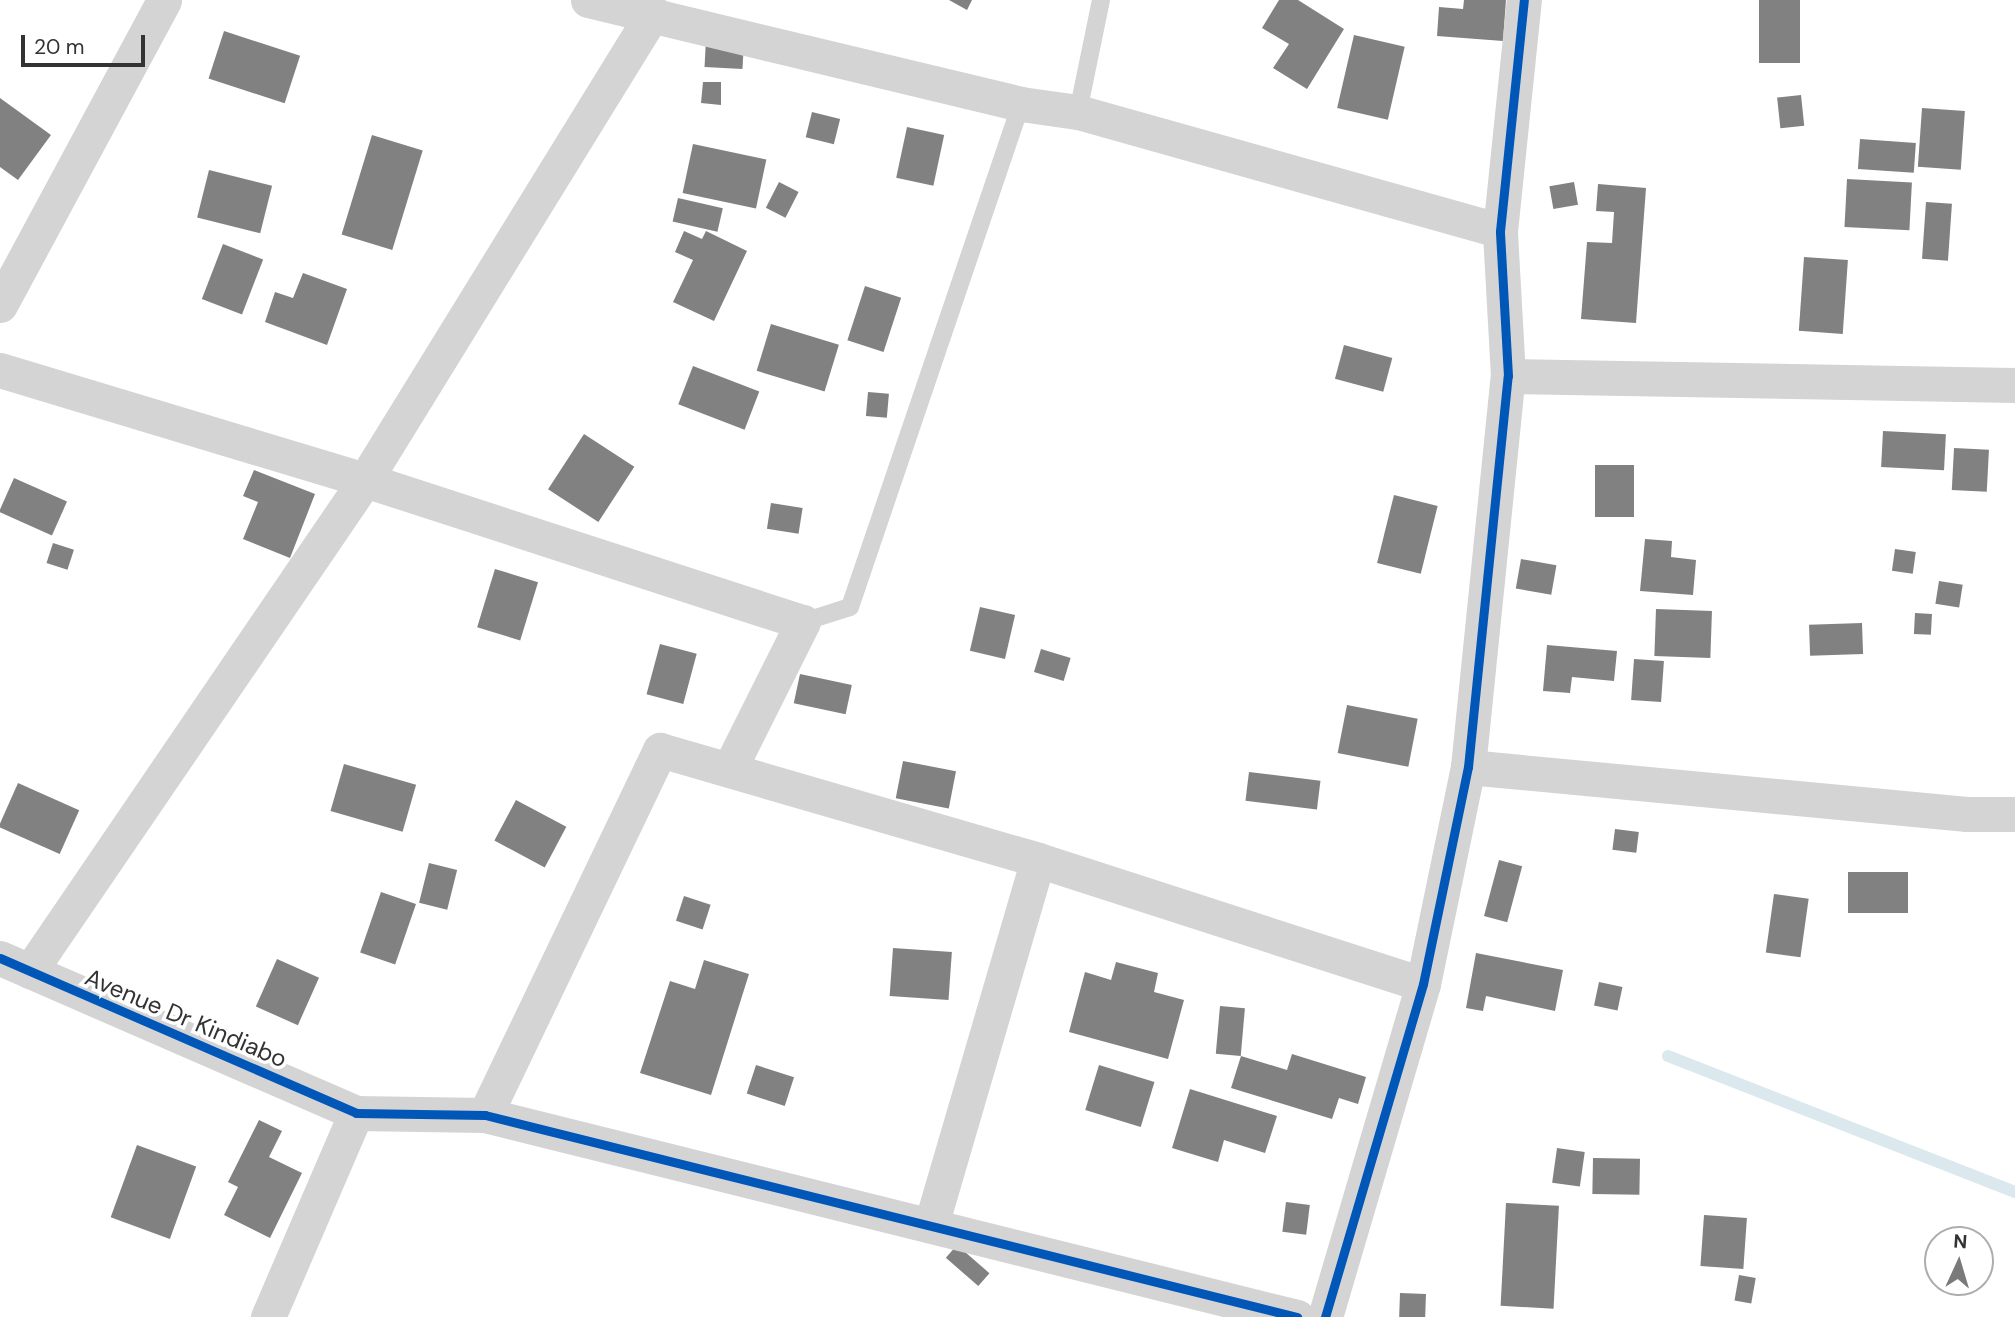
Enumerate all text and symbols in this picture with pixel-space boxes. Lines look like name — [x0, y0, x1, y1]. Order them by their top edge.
scale bar — [24, 21, 149, 65]
text: 20 m — [34, 33, 85, 61]
street label: Avenue Dr Kindiabo — [81, 962, 291, 1074]
north arrow — [1924, 1226, 1994, 1296]
text: N — [1953, 1229, 1968, 1254]

